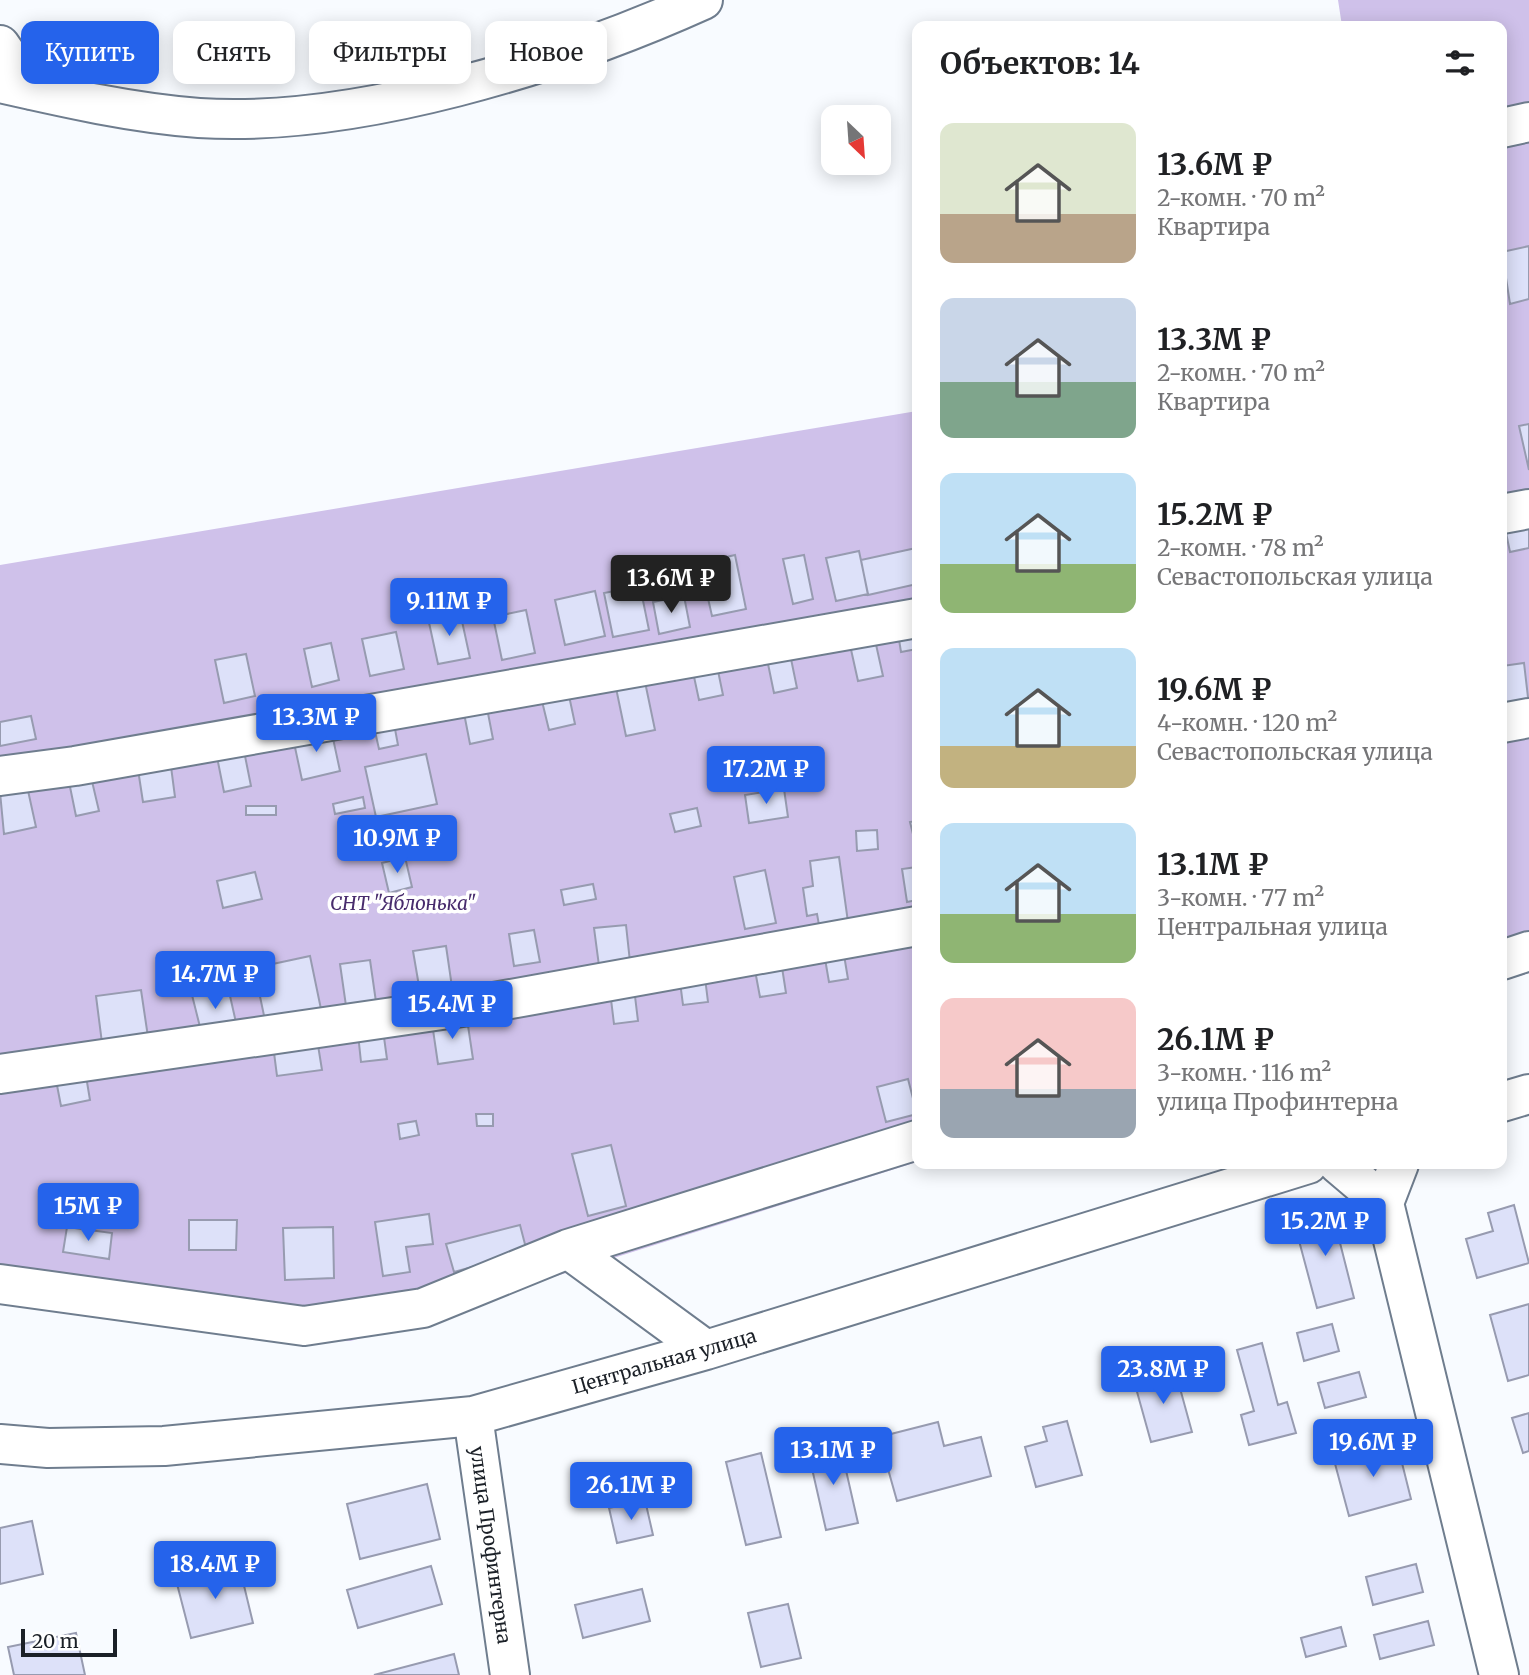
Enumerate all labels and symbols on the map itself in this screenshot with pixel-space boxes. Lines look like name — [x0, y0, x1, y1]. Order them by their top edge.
north arrow — [821, 105, 891, 175]
pin: 13.6M ₽ — [606, 556, 736, 615]
pin: 9.11M ₽ — [384, 578, 514, 638]
pin: 13.3M ₽ — [251, 694, 381, 754]
pin: 17.2M ₽ — [701, 746, 831, 806]
pin: 10.9M ₽ — [332, 816, 462, 875]
park label: СНТ "Яблонька" — [330, 891, 476, 915]
pin: 14.7M ₽ — [150, 951, 280, 1011]
pin: 15.4M ₽ — [387, 982, 517, 1041]
pin: 15M ₽ — [39, 1184, 137, 1243]
pin: 15.2M ₽ — [1260, 1198, 1390, 1258]
street label: Центральная улица — [569, 1323, 759, 1399]
pin: 23.8M ₽ — [1098, 1346, 1228, 1406]
pin: 19.6M ₽ — [1308, 1420, 1438, 1479]
pin: 13.1M ₽ — [768, 1428, 898, 1487]
street label: улица Профинтерна — [465, 1445, 517, 1645]
pin: 26.1M ₽ — [566, 1462, 696, 1522]
pin: 18.4M ₽ — [150, 1542, 280, 1601]
scale bar — [21, 1626, 117, 1658]

